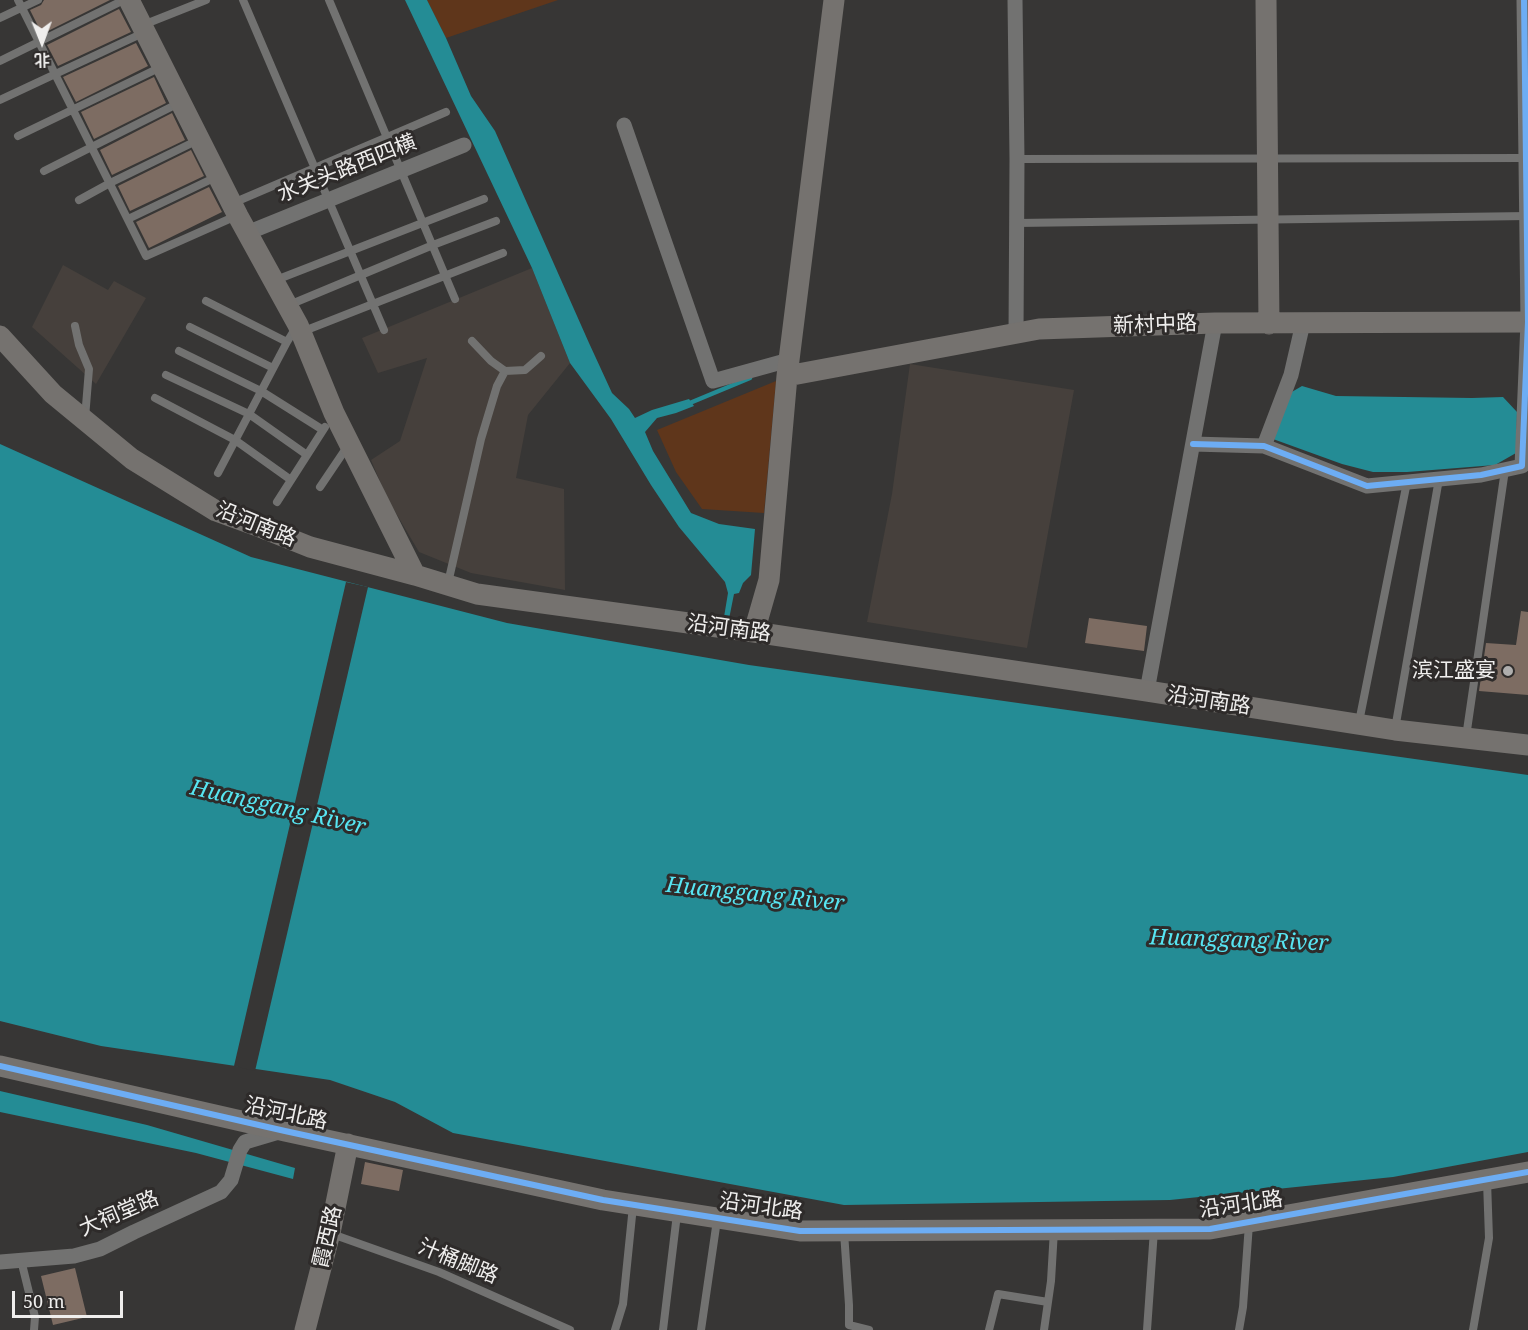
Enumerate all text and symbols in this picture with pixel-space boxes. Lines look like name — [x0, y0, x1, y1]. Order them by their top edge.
north arrow — [12, 12, 72, 72]
text: 北 — [34, 49, 51, 71]
street label: 水关头路西四横 — [274, 130, 420, 208]
street label: 新村中路 — [1113, 311, 1197, 339]
street label: 沿河南路 — [212, 498, 300, 552]
street label: 沿河南路 — [686, 611, 772, 647]
place label: 滨江盛宴 — [1412, 658, 1496, 684]
marker: 滨江盛宴 — [1501, 664, 1515, 678]
street label: 沿河南路 — [1166, 682, 1252, 720]
water label: Huanggang River — [188, 775, 368, 841]
water label: Huanggang River — [665, 873, 845, 917]
water label: Huanggang River — [1149, 925, 1329, 957]
street label: 沿河北路 — [242, 1093, 330, 1135]
street label: 大祠堂路 — [75, 1186, 163, 1242]
street label: 沿河北路 — [1198, 1187, 1284, 1223]
street label: 沿河北路 — [718, 1189, 804, 1225]
street label: 霞西路 — [309, 1203, 347, 1271]
street label: 汁桶脚路 — [414, 1235, 502, 1289]
scale bar — [15, 1279, 126, 1317]
text: 50 m — [23, 1289, 65, 1313]

